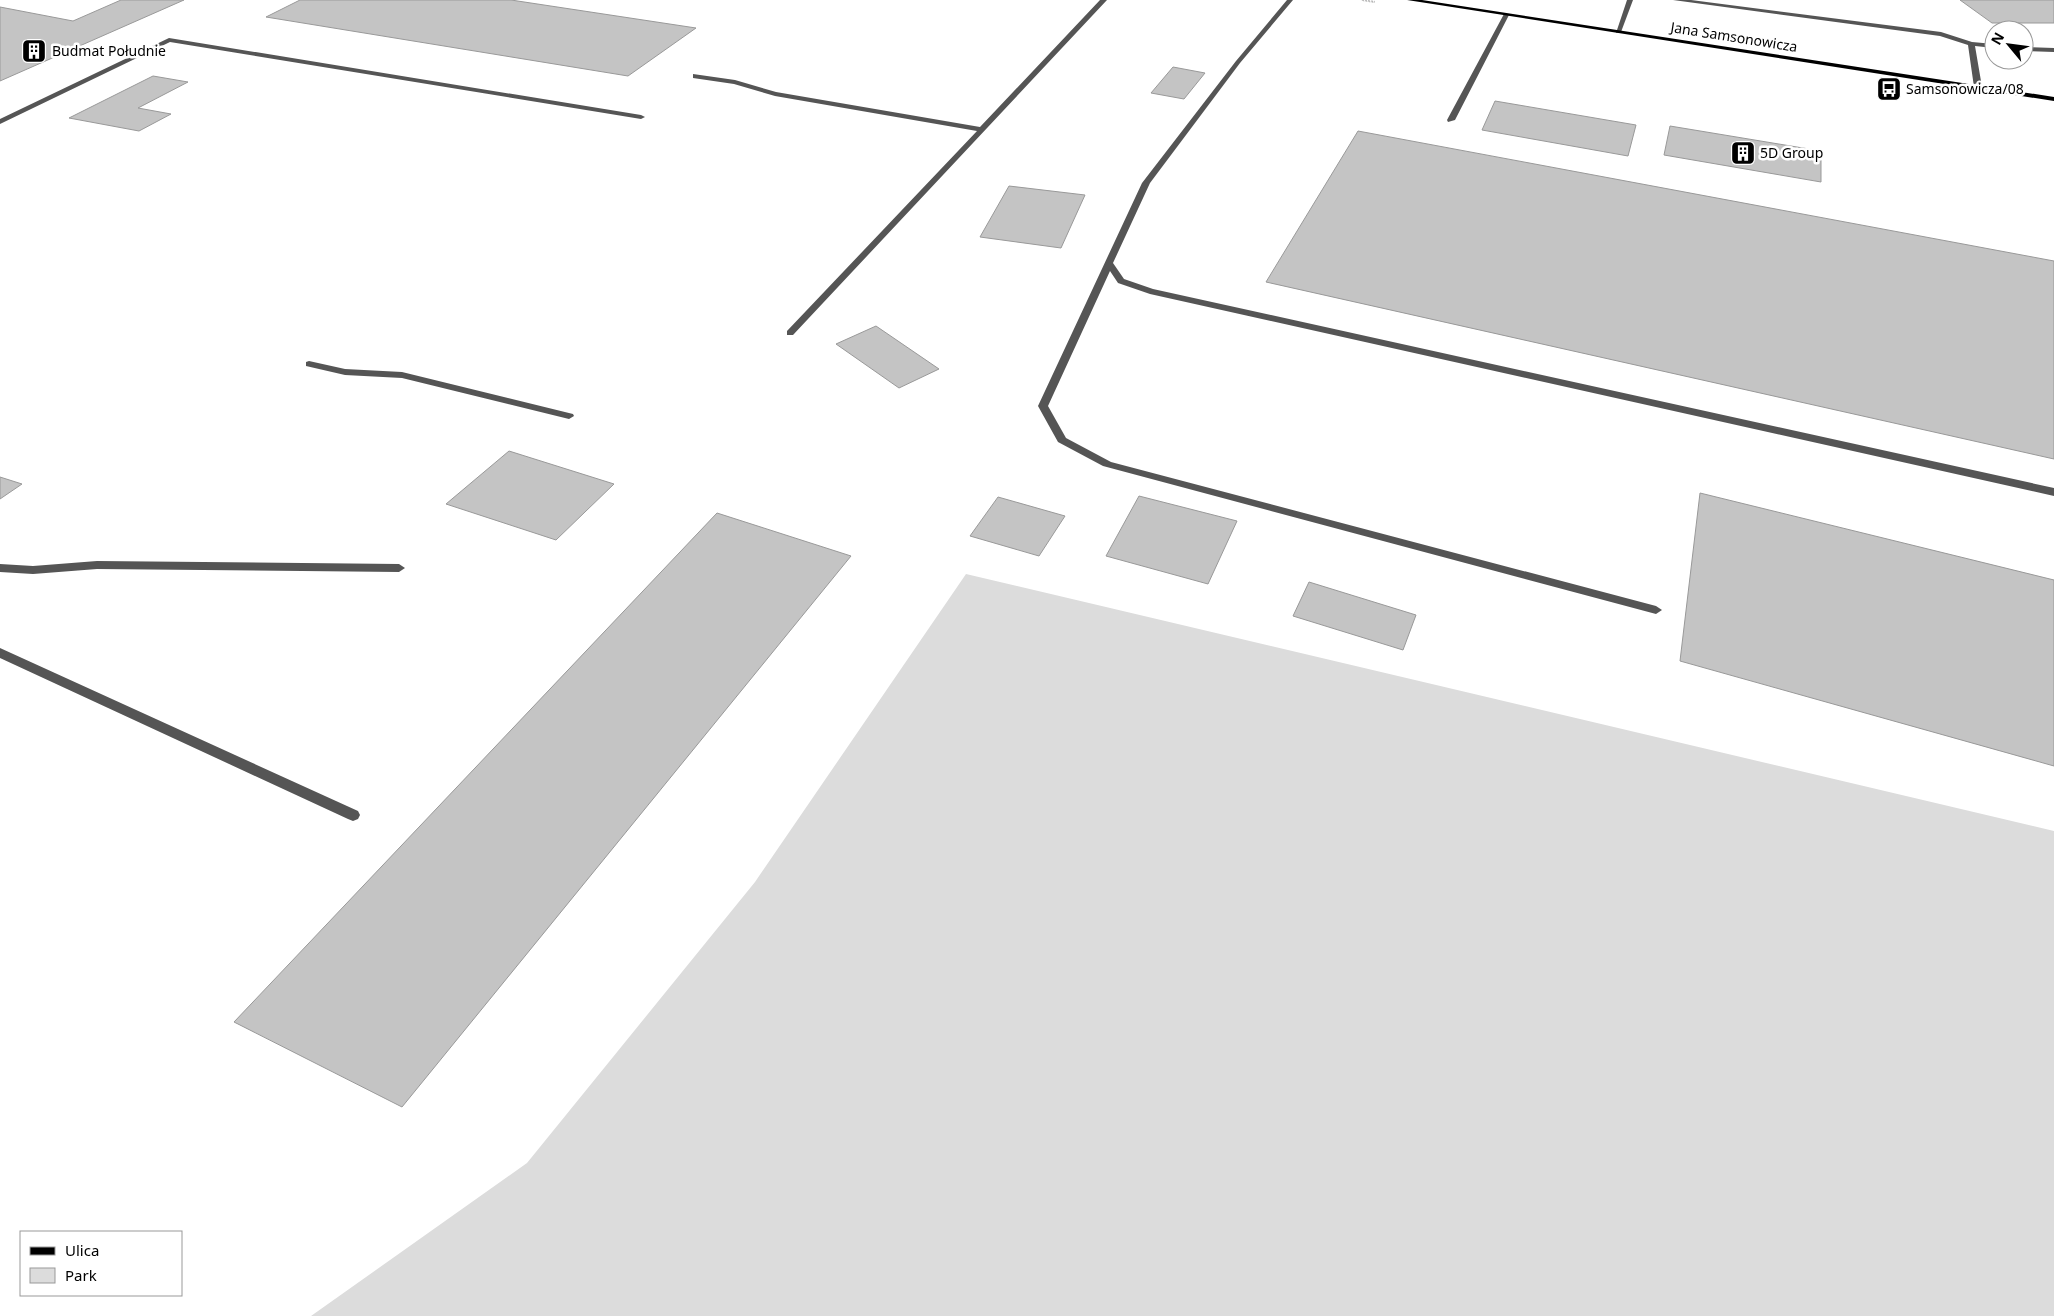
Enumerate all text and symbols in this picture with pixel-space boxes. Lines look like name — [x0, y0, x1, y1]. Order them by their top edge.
street label: Jana Samsonowicza — [1667, 17, 1799, 56]
north arrow — [1984, 20, 2034, 70]
text: N — [1986, 29, 2008, 48]
building icon: Budmat Południe — [21, 38, 47, 64]
place label: Budmat Południe — [52, 41, 166, 60]
bus stop icon: Samsonowicza/08 — [1876, 76, 1902, 102]
place label: Samsonowicza/08 — [1906, 79, 2024, 98]
building icon: 5D Group — [1730, 140, 1756, 166]
place label: 5D Group — [1760, 143, 1823, 162]
legend — [20, 1231, 182, 1296]
text: Ulica — [65, 1240, 99, 1260]
text: Park — [65, 1265, 97, 1285]

